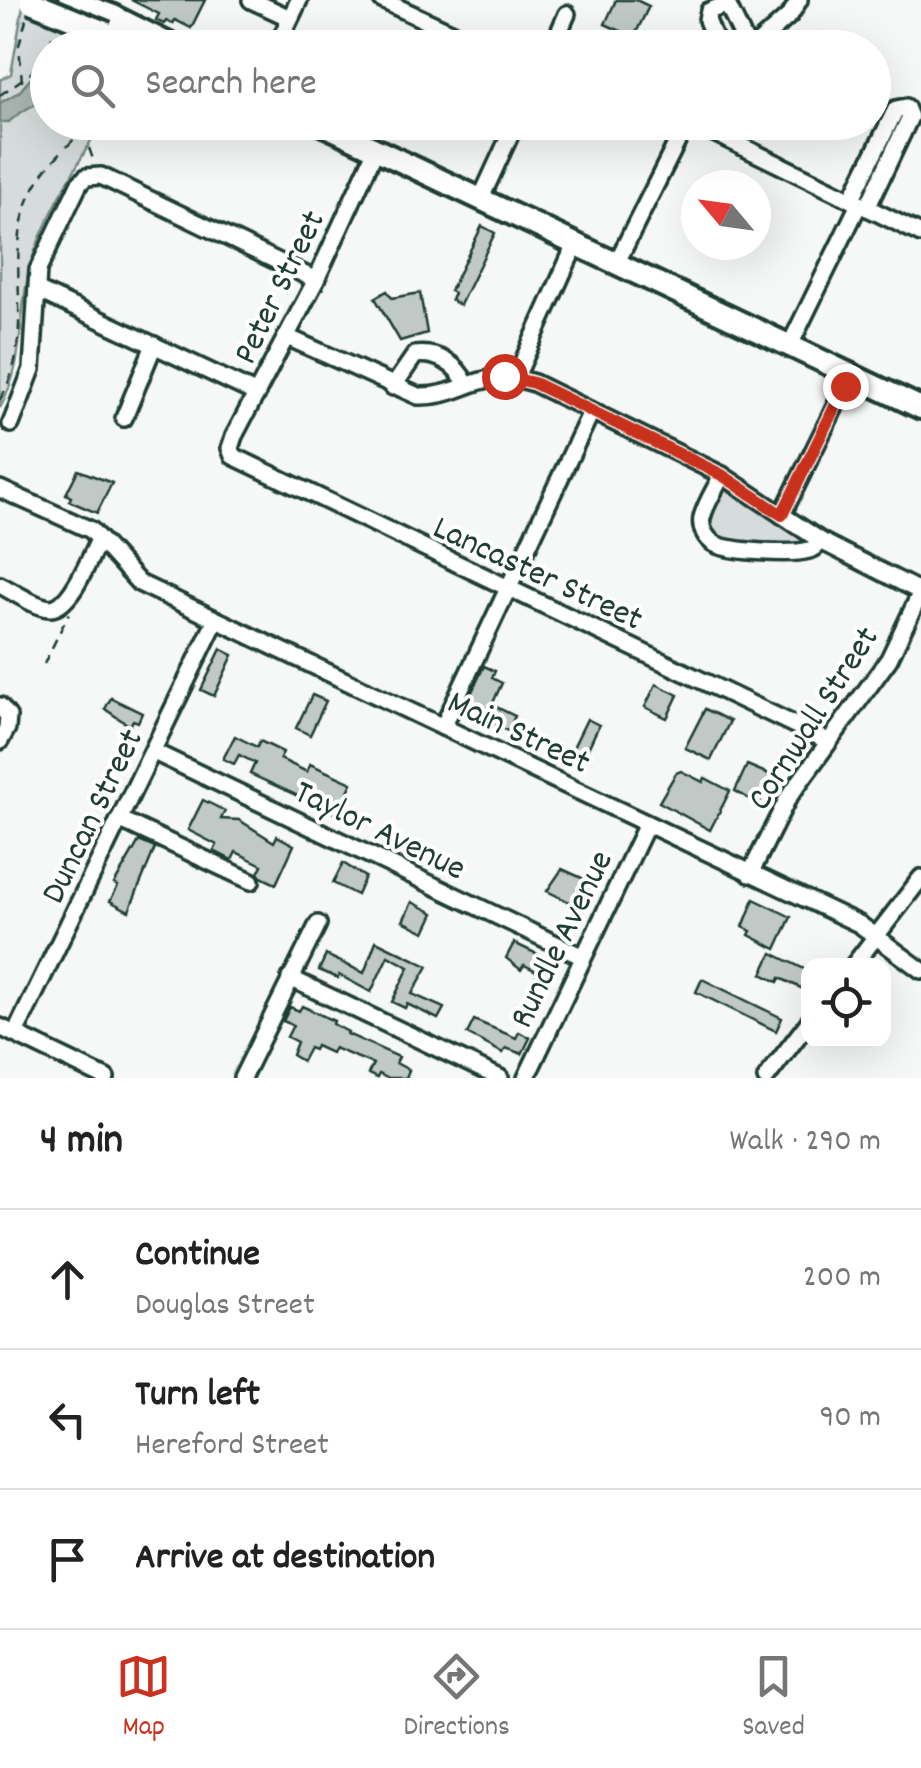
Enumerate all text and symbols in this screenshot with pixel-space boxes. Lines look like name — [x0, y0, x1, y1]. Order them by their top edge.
search box — [30, 30, 891, 140]
icon: search — [65, 58, 120, 113]
text: Search here — [145, 58, 317, 113]
north arrow — [681, 170, 771, 260]
street label: Peter Street — [223, 203, 340, 374]
route start — [482, 354, 528, 400]
route end — [823, 364, 869, 410]
street label: Lancaster Street — [424, 505, 650, 646]
street label: Cornwall Street — [737, 618, 894, 822]
street label: Main Street — [438, 680, 598, 789]
street label: Duncan Street — [31, 721, 158, 913]
street label: Taylor Avenue — [285, 769, 473, 896]
street label: Rundle Avenue — [499, 843, 628, 1038]
map controls — [801, 958, 891, 1048]
button: locate — [801, 958, 891, 1048]
text: 4 min — [40, 1113, 123, 1173]
text: Walk · 290 m — [730, 1120, 881, 1166]
text: Continue — [135, 1229, 260, 1284]
icon: ahead — [40, 1252, 95, 1307]
text: 200 m — [803, 1256, 881, 1302]
text: Douglas Street — [135, 1284, 315, 1330]
text: Turn left — [135, 1369, 260, 1424]
icon: left — [40, 1392, 95, 1447]
text: 90 m — [820, 1396, 881, 1442]
text: Hereford Street — [135, 1424, 329, 1470]
icon: arrive — [40, 1532, 95, 1587]
text: Arrive at destination — [135, 1532, 435, 1587]
tab: Map — [116, 1649, 171, 1749]
tab: Directions — [404, 1649, 510, 1749]
tab: Saved — [742, 1649, 805, 1749]

